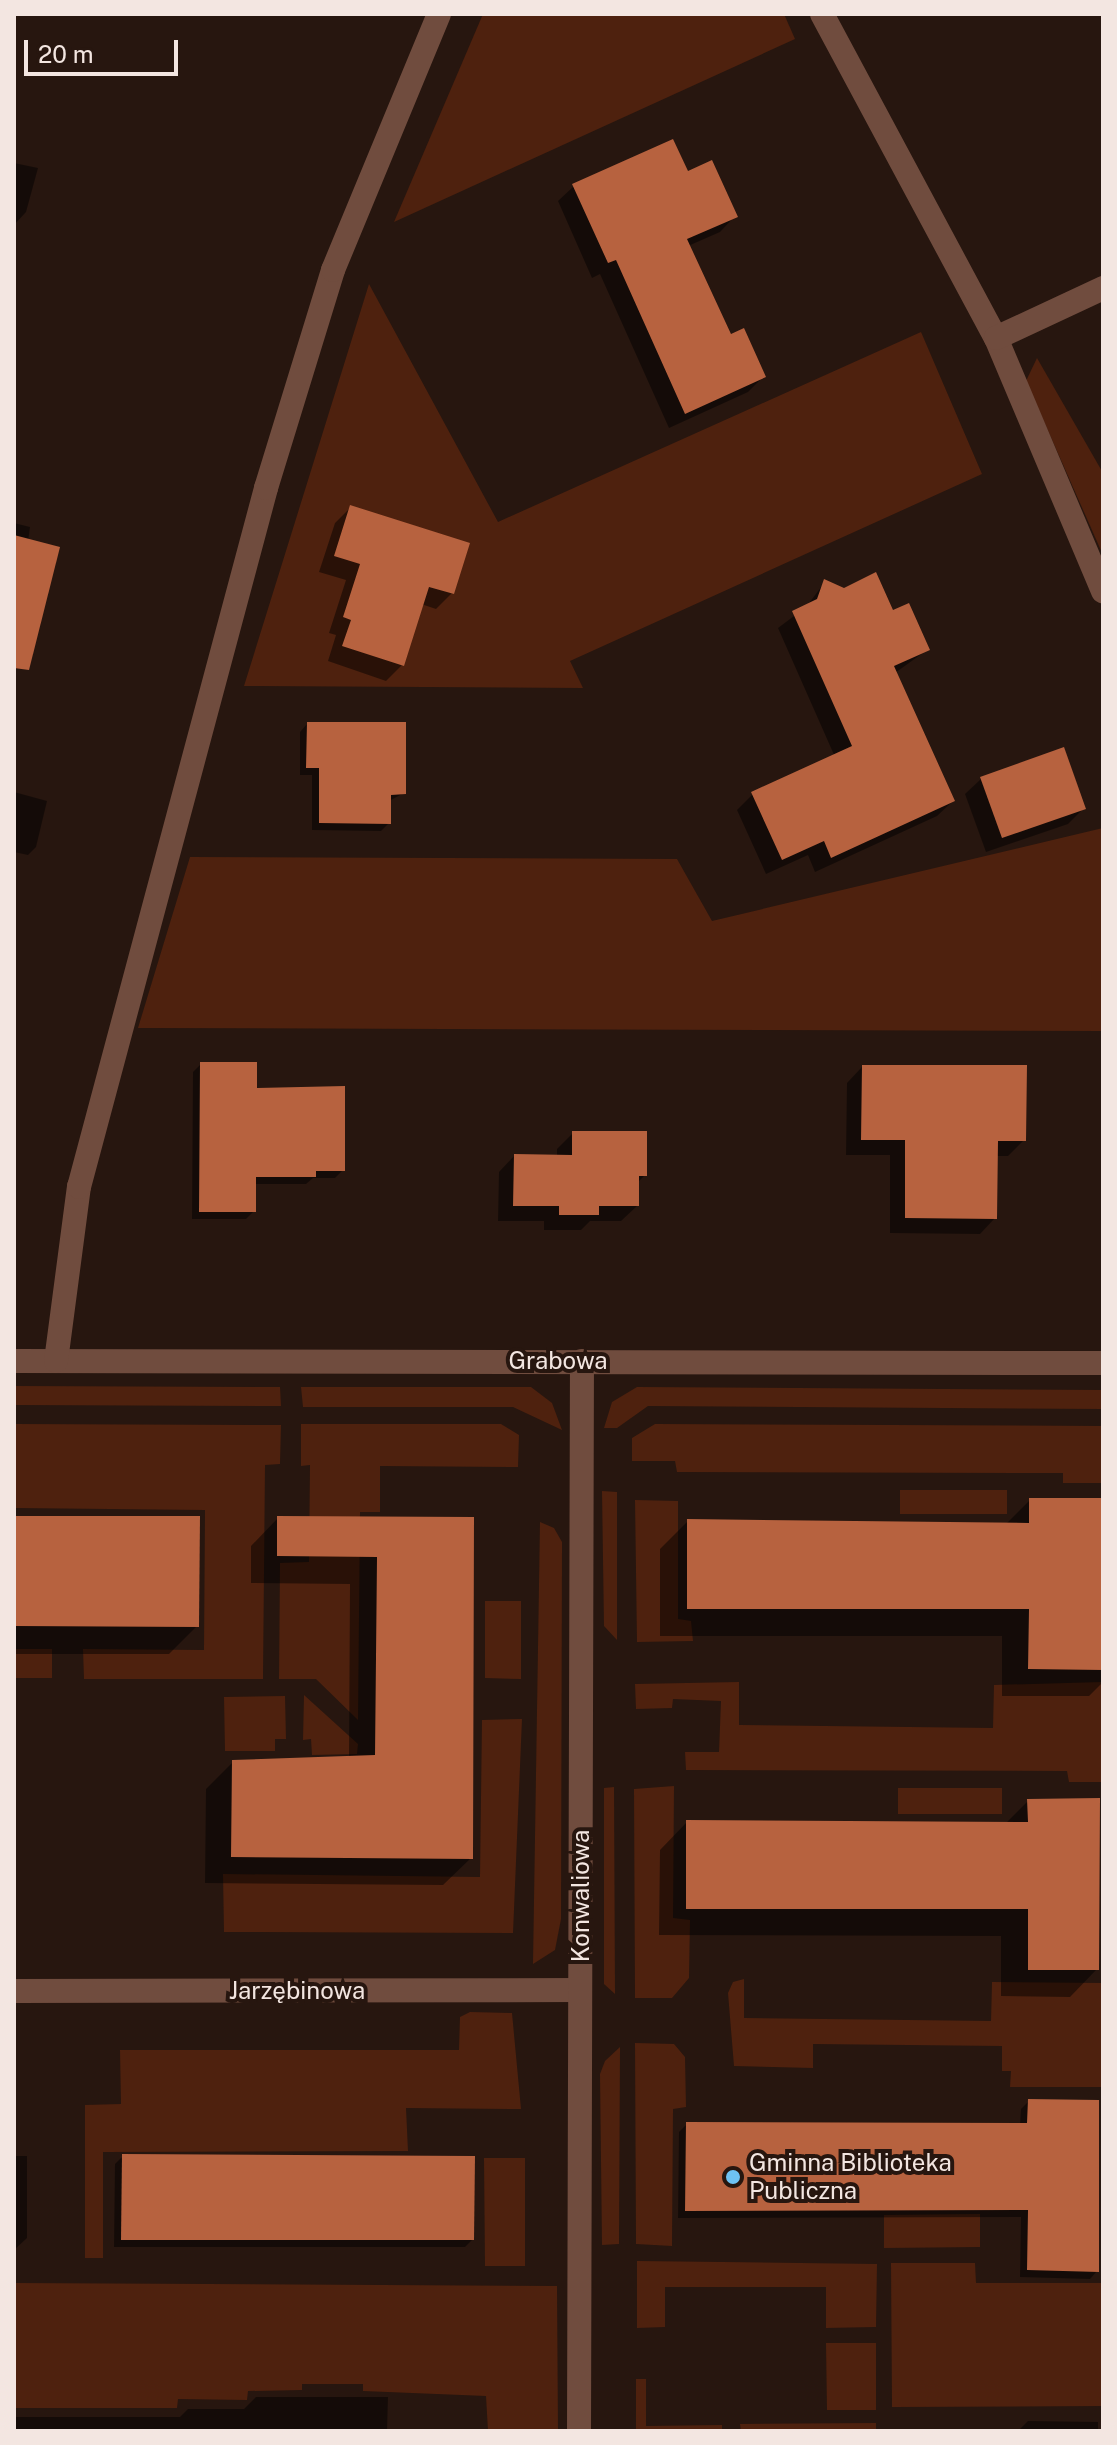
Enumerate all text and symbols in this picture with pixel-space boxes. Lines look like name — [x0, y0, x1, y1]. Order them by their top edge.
scale bar — [28, 24, 182, 74]
text: 20 m — [38, 40, 94, 68]
street label: Grabowa — [508, 1347, 608, 1375]
street label: Konwaliowa — [567, 1830, 595, 1962]
street label: Jarzębinowa — [229, 1977, 365, 2005]
place label: Gminna Biblioteka Publiczna — [749, 2149, 952, 2205]
marker: Gminna Biblioteka Publiczna — [724, 2168, 742, 2186]

